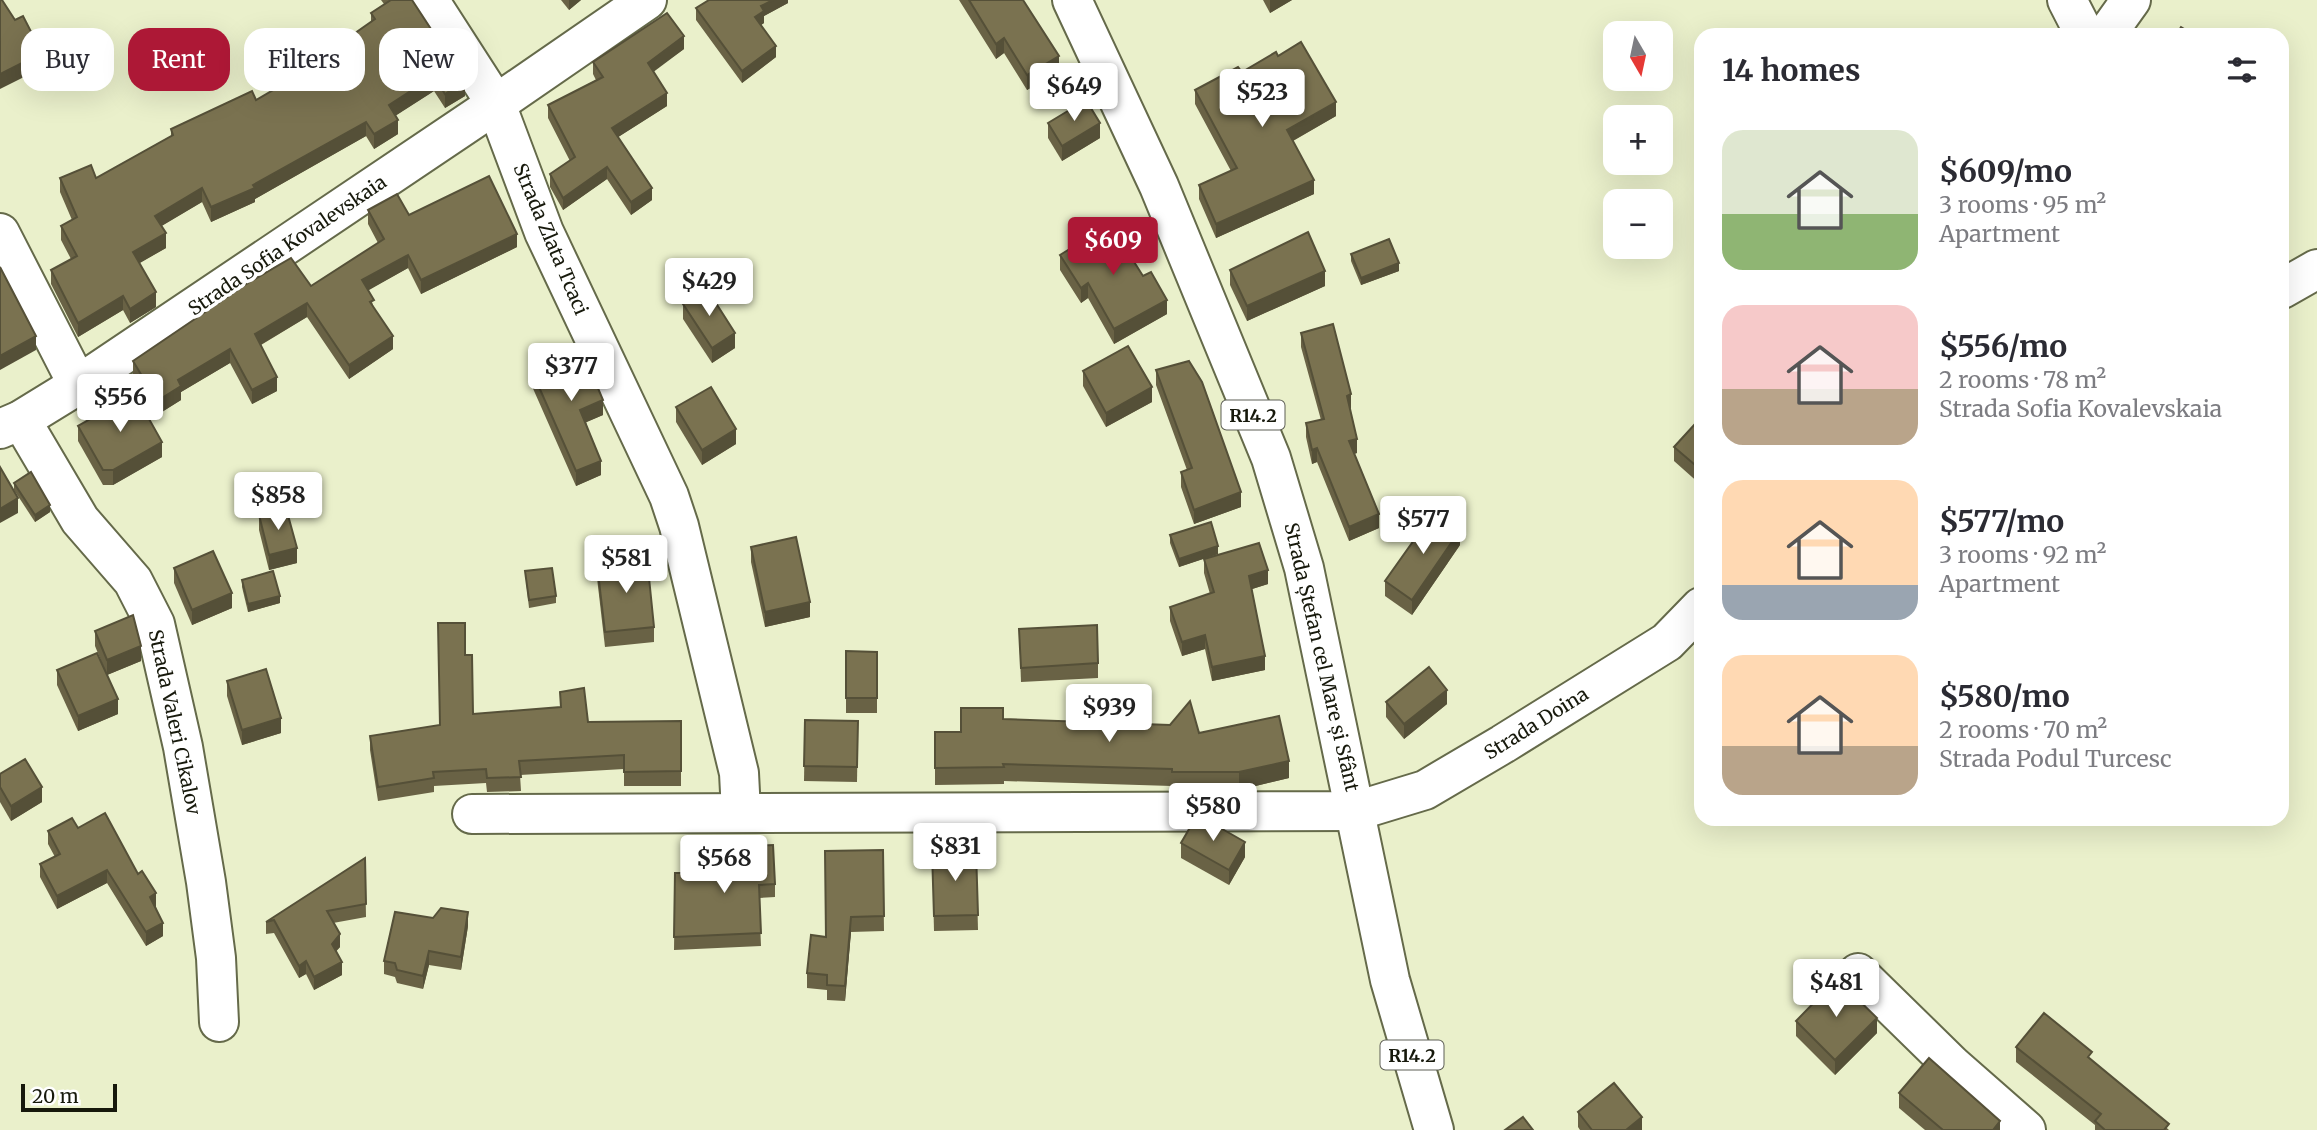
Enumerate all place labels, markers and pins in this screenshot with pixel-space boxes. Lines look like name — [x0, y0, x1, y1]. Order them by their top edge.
pin: $649 — [1033, 64, 1115, 123]
pin: $523 — [1221, 69, 1303, 129]
pin: $609 — [1072, 218, 1154, 277]
pin: $429 — [668, 258, 750, 318]
pin: $377 — [530, 344, 612, 403]
pin: $556 — [79, 374, 161, 434]
pin: $858 — [237, 472, 319, 532]
pin: $577 — [1382, 496, 1464, 556]
pin: $581 — [585, 536, 667, 595]
pin: $939 — [1068, 684, 1150, 744]
pin: $580 — [1172, 784, 1254, 843]
pin: $831 — [914, 824, 996, 883]
pin: $568 — [683, 836, 765, 895]
pin: $481 — [1795, 960, 1877, 1019]

